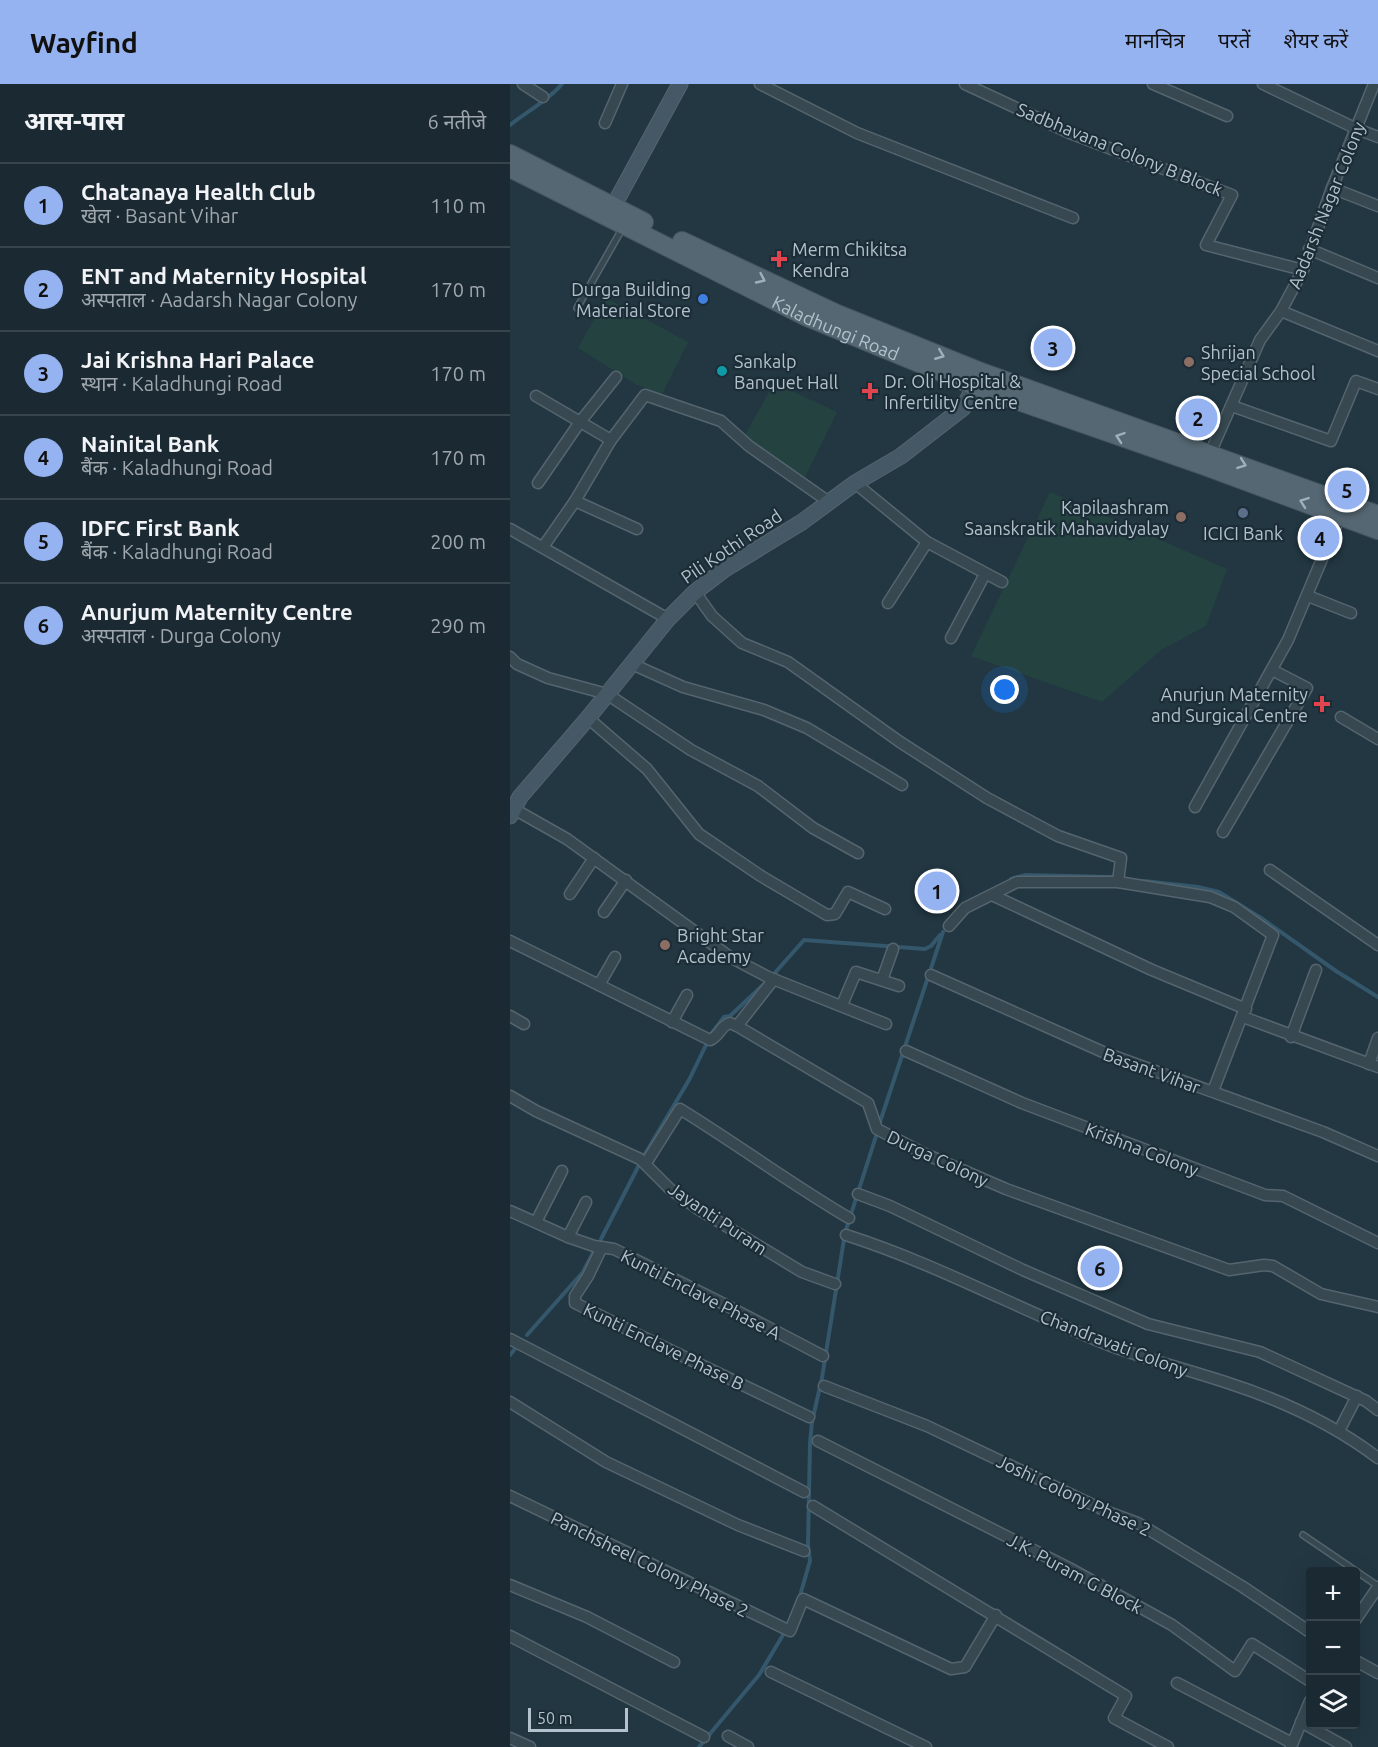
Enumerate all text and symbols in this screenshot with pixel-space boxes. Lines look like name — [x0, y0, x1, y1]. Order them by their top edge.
text: Wayfind — [30, 27, 138, 58]
text: मानचित्र — [1125, 28, 1185, 52]
text: परतें — [1218, 28, 1250, 52]
text: शेयर करें — [1283, 28, 1348, 52]
street label: Sadbhavana Colony B Block — [1014, 98, 1226, 200]
text: आस-पास — [24, 106, 124, 135]
text: 6 नतीजे — [428, 110, 486, 133]
street label: Aadarsh Nagar Colony — [1283, 118, 1369, 291]
text: Chatanaya Health Club — [81, 179, 316, 204]
text: 1 — [38, 194, 49, 217]
text: 110 m — [430, 194, 486, 217]
text: खेल · Basant Vihar — [81, 204, 238, 227]
place label: Merm Chikitsa Kendra — [792, 239, 907, 280]
marker: Merm Chikitsa Kendra — [770, 250, 788, 268]
text: ENT and Maternity Hospital — [81, 263, 367, 288]
one-way arrow — [754, 271, 765, 283]
text: 2 — [38, 278, 49, 301]
text: 170 m — [430, 278, 486, 301]
place label: Durga Building Material Store — [571, 279, 691, 320]
text: अस्पताल · Aadarsh Nagar Colony — [81, 288, 357, 311]
street label: Kaladhungi Road — [769, 291, 902, 364]
marker: Durga Building Material Store — [696, 292, 710, 306]
pin: 3 — [1034, 326, 1072, 370]
place label: Shrijan Special School — [1201, 342, 1316, 383]
text: Jai Krishna Hari Palace — [81, 347, 314, 372]
one-way arrow — [934, 348, 945, 361]
place label: Sankalp Banquet Hall — [734, 351, 838, 392]
marker: Shrijan Special School — [1182, 355, 1196, 369]
text: 3 — [38, 362, 49, 385]
text: 170 m — [430, 362, 486, 385]
marker: Sankalp Banquet Hall — [715, 364, 729, 378]
place label: Dr. Oli Hospital & Infertility Centre — [884, 371, 1021, 412]
text: स्थान · Kaladhungi Road — [81, 372, 283, 395]
marker: Dr. Oli Hospital & Infertility Centre — [861, 382, 879, 400]
pin: 2 — [1178, 396, 1218, 440]
text: Nainital Bank — [81, 431, 219, 456]
one-way arrow — [1115, 432, 1126, 444]
text: 4 — [38, 446, 49, 469]
text: 170 m — [430, 446, 486, 469]
text: बैंक · Kaladhungi Road — [81, 456, 273, 479]
one-way arrow — [1236, 457, 1247, 470]
pin: 5 — [1328, 468, 1366, 512]
place label: Kapilaashram Saanskratik Mahavidyalay — [964, 497, 1169, 538]
one-way arrow — [1299, 497, 1309, 510]
street label: Pili Kothi Road — [677, 505, 785, 587]
marker: ICICI Bank — [1236, 506, 1250, 520]
marker: Kapilaashram Saanskratik Mahavidyalay — [1174, 510, 1188, 524]
text: IDFC First Bank — [81, 515, 240, 540]
pin: 4 — [1300, 516, 1340, 560]
place label: ICICI Bank — [1203, 523, 1283, 543]
text: 5 — [38, 530, 49, 553]
text: 200 m — [430, 530, 486, 553]
text: बैंक · Kaladhungi Road — [81, 540, 273, 563]
text: Anurjum Maternity Centre — [81, 599, 353, 624]
text: 6 — [38, 614, 49, 637]
text: 290 m — [430, 614, 486, 637]
text: अस्पताल · Durga Colony — [81, 624, 281, 647]
your location — [990, 675, 1019, 704]
place label: Anurjun Maternity and Surgical Centre — [1151, 684, 1308, 725]
marker: Anurjun Maternity and Surgical Centre — [1313, 695, 1331, 713]
pin: 1 — [918, 868, 956, 914]
place label: Bright Star Academy — [677, 925, 764, 966]
marker: Bright Star Academy — [658, 938, 672, 952]
street label: Basant Vihar — [1101, 1043, 1203, 1097]
street label: Krishna Colony — [1083, 1118, 1202, 1180]
street label: Durga Colony — [884, 1126, 992, 1190]
street label: Jayanti Puram — [665, 1178, 771, 1258]
street label: Kunti Enclave Phase A — [618, 1245, 784, 1343]
pin: 6 — [1080, 1246, 1120, 1290]
street label: Kunti Enclave Phase B — [580, 1298, 748, 1394]
street label: Chandravati Colony — [1037, 1306, 1191, 1381]
street label: Joshi Colony Phase 2 — [994, 1450, 1154, 1540]
street label: Panchsheel Colony Phase 2 — [548, 1507, 752, 1621]
street label: J.K. Puram G Block — [1004, 1529, 1146, 1617]
map controls — [1306, 1567, 1360, 1729]
button: + — [1306, 1567, 1360, 1621]
button: − — [1306, 1621, 1360, 1675]
button: layers — [1306, 1675, 1360, 1729]
scale bar — [528, 1705, 628, 1732]
text: 50 m — [537, 1709, 573, 1727]

